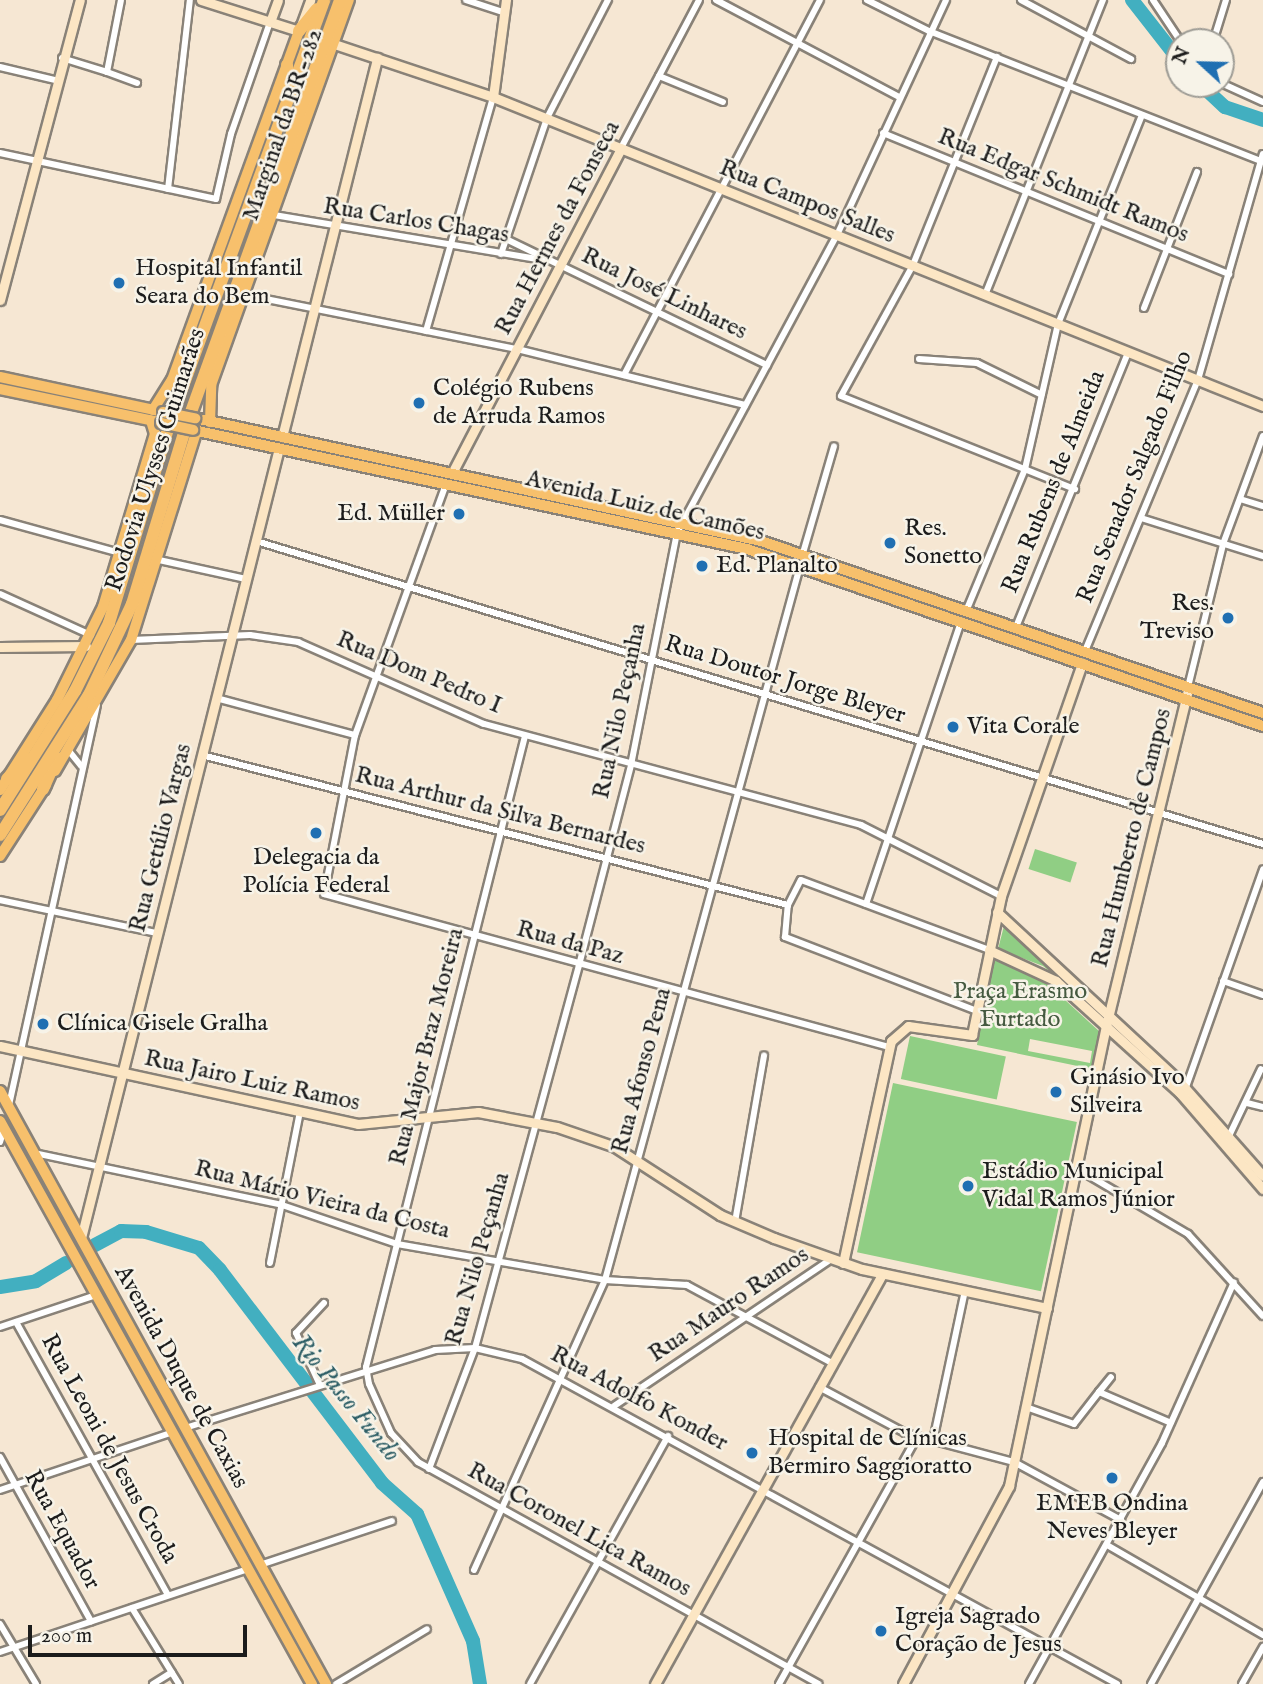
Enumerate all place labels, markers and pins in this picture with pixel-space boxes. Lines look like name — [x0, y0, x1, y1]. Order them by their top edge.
place label: Hospital Infantil Seara do Bem — [135, 255, 302, 311]
marker: Hospital Infantil Seara do Bem — [109, 273, 129, 293]
place label: Colégio Rubens de Arruda Ramos — [433, 375, 605, 431]
marker: Colégio Rubens de Arruda Ramos — [411, 395, 427, 411]
place label: Ed. Müller — [337, 500, 445, 528]
marker: Ed. Müller — [451, 506, 467, 522]
place label: Res. Sonetto — [904, 515, 982, 571]
marker: Res. Sonetto — [882, 535, 898, 551]
place label: Ed. Planalto — [716, 552, 838, 580]
marker: Ed. Planalto — [694, 558, 710, 574]
place label: Res. Treviso — [1140, 590, 1214, 646]
marker: Res. Treviso — [1220, 610, 1236, 626]
place label: Vita Corale — [967, 713, 1080, 741]
marker: Vita Corale — [945, 719, 961, 735]
marker: Delegacia da Polícia Federal — [308, 825, 324, 841]
place label: Delegacia da Polícia Federal — [242, 844, 390, 900]
place label: Clínica Gisele Gralha — [57, 1010, 268, 1038]
marker: Clínica Gisele Gralha — [35, 1016, 51, 1032]
place label: Ginásio Ivo Silveira — [1070, 1064, 1185, 1120]
marker: Ginásio Ivo Silveira — [1048, 1084, 1064, 1100]
place label: Estádio Municipal Vidal Ramos Júnior — [982, 1158, 1175, 1214]
marker: Estádio Municipal Vidal Ramos Júnior — [960, 1178, 976, 1194]
place label: Hospital de Clínicas Bermiro Saggioratto — [768, 1425, 972, 1481]
marker: Hospital de Clínicas Bermiro Saggioratto — [742, 1443, 762, 1463]
marker: EMEB Ondina Neves Bleyer — [1104, 1470, 1120, 1486]
place label: EMEB Ondina Neves Bleyer — [1036, 1490, 1188, 1546]
place label: Igreja Sagrado Coração de Jesus — [895, 1603, 1062, 1659]
marker: Igreja Sagrado Coração de Jesus — [873, 1623, 889, 1639]

